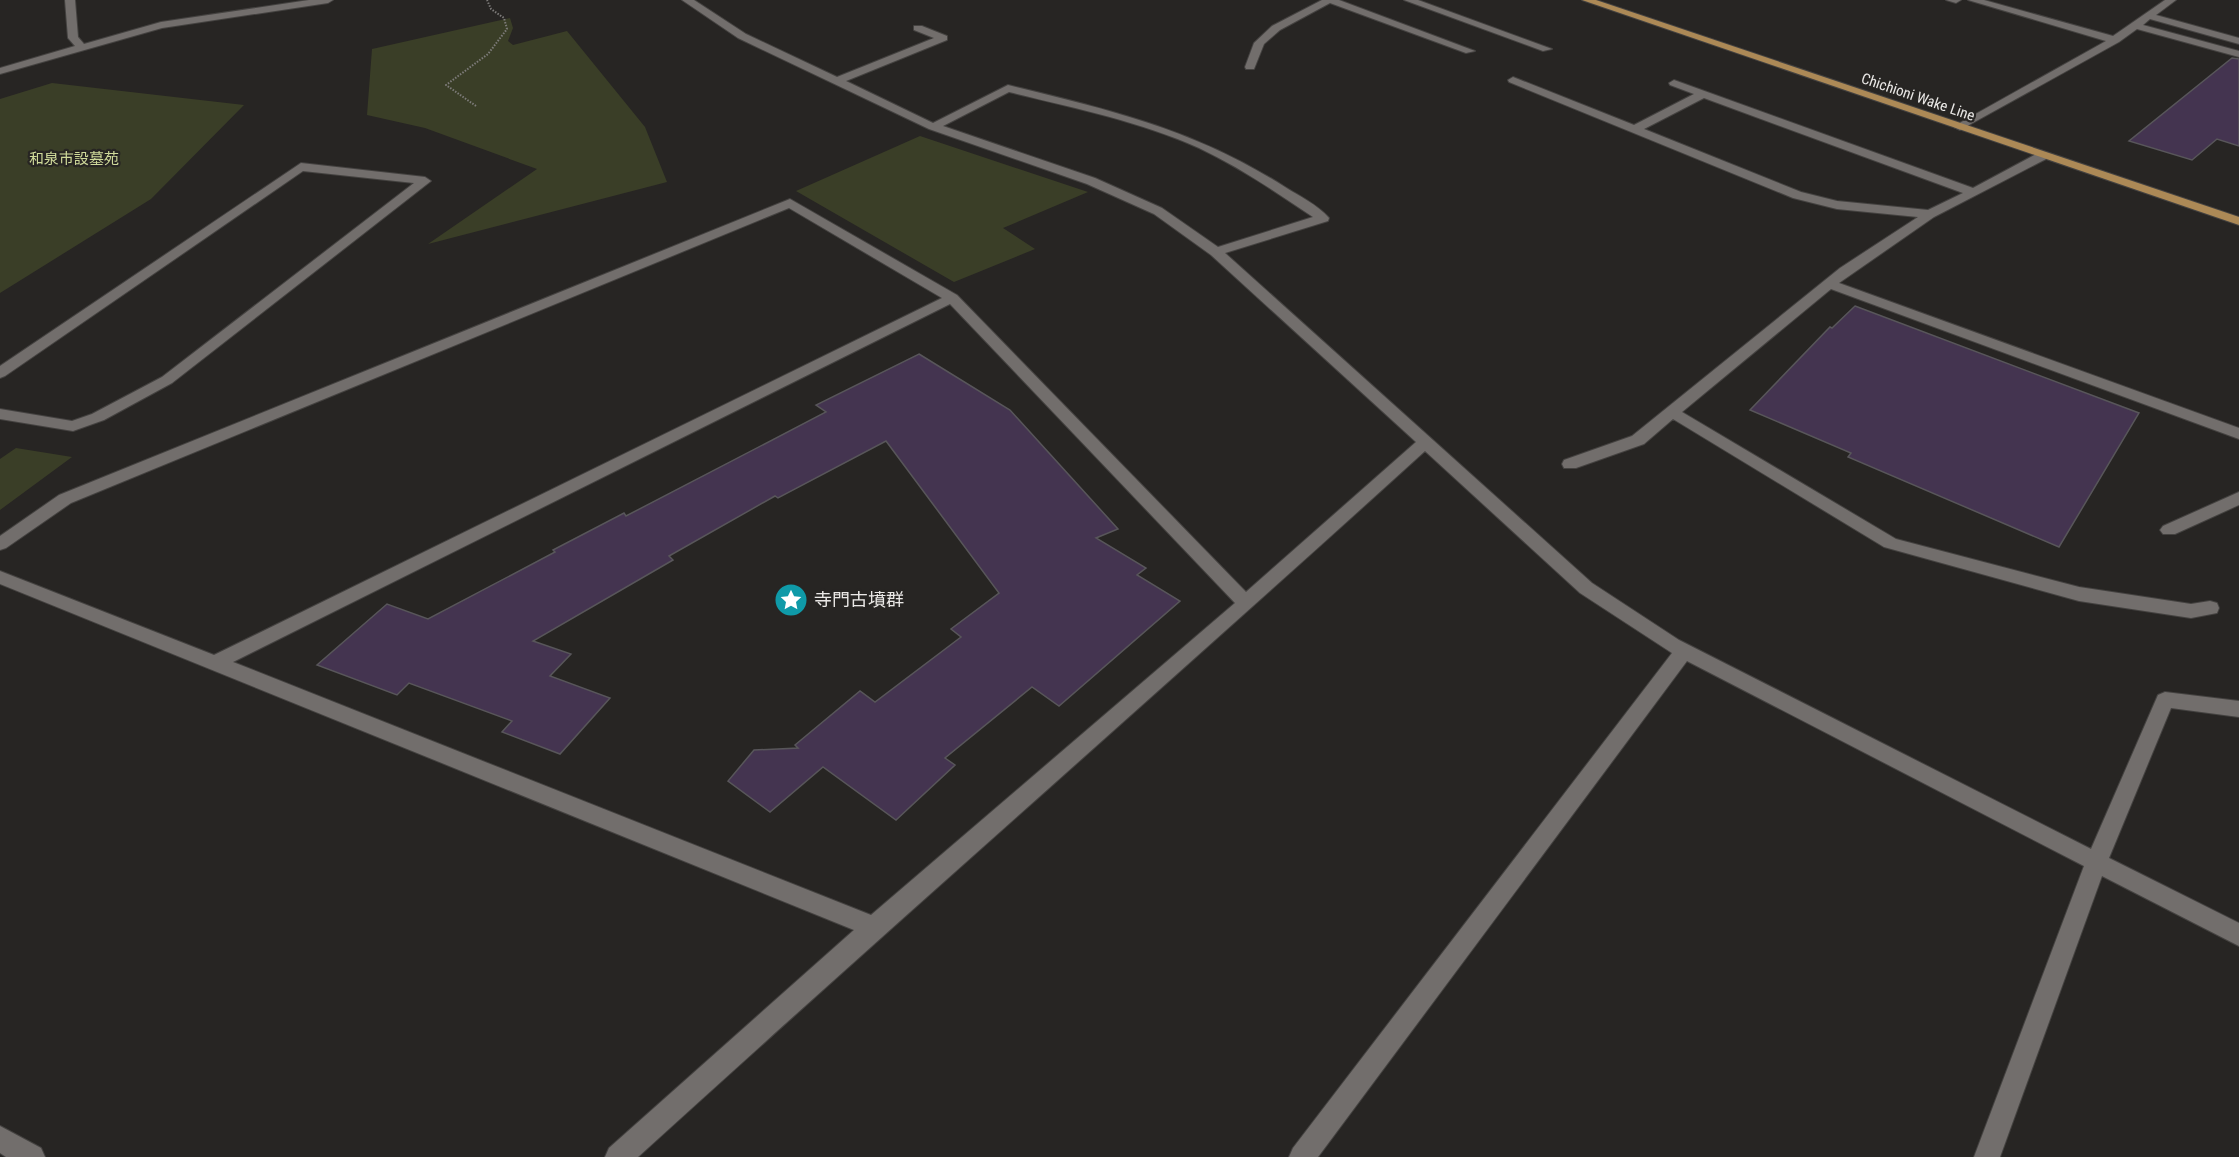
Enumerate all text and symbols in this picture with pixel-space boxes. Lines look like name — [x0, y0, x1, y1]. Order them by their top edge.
street label: Chichioni Wake Line — [1859, 69, 1977, 125]
park label: 和泉市設墓苑 — [29, 150, 119, 168]
place icon: 寺門古墳群 — [773, 582, 809, 618]
place label: 寺門古墳群 — [814, 589, 904, 610]

